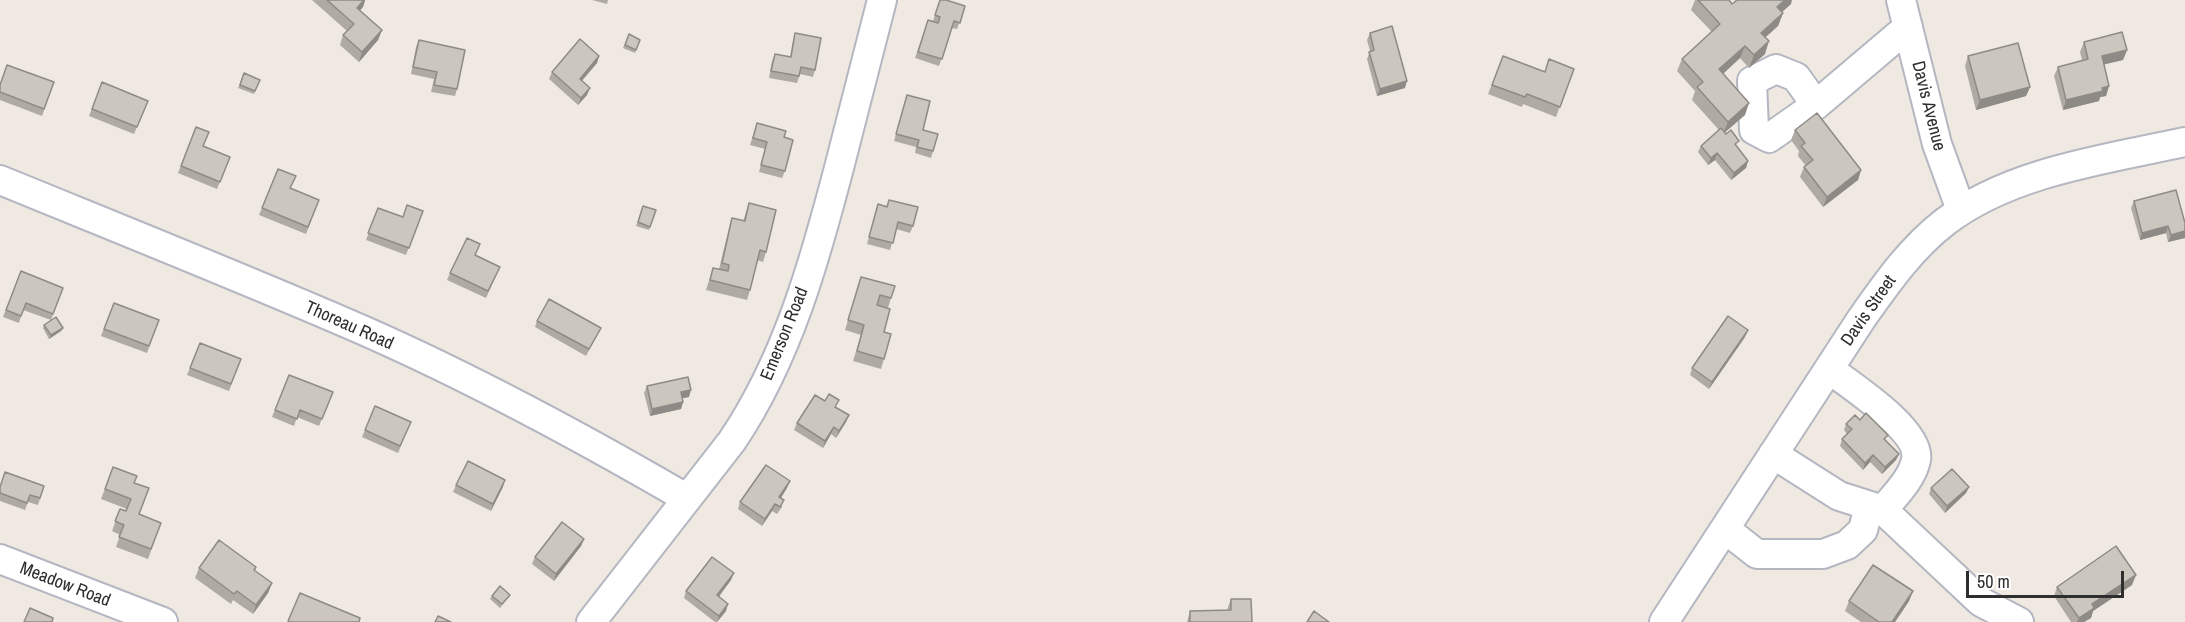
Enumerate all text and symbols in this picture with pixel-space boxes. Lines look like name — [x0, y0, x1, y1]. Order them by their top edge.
street label: Davis Avenue — [1906, 59, 1950, 153]
street label: Davis Street — [1837, 272, 1901, 350]
street label: Emerson Road — [757, 284, 813, 384]
street label: Thoreau Road — [302, 297, 396, 355]
street label: Meadow Road — [17, 558, 113, 612]
scale bar — [1969, 559, 2126, 597]
text: 50 m — [1977, 569, 2010, 594]

